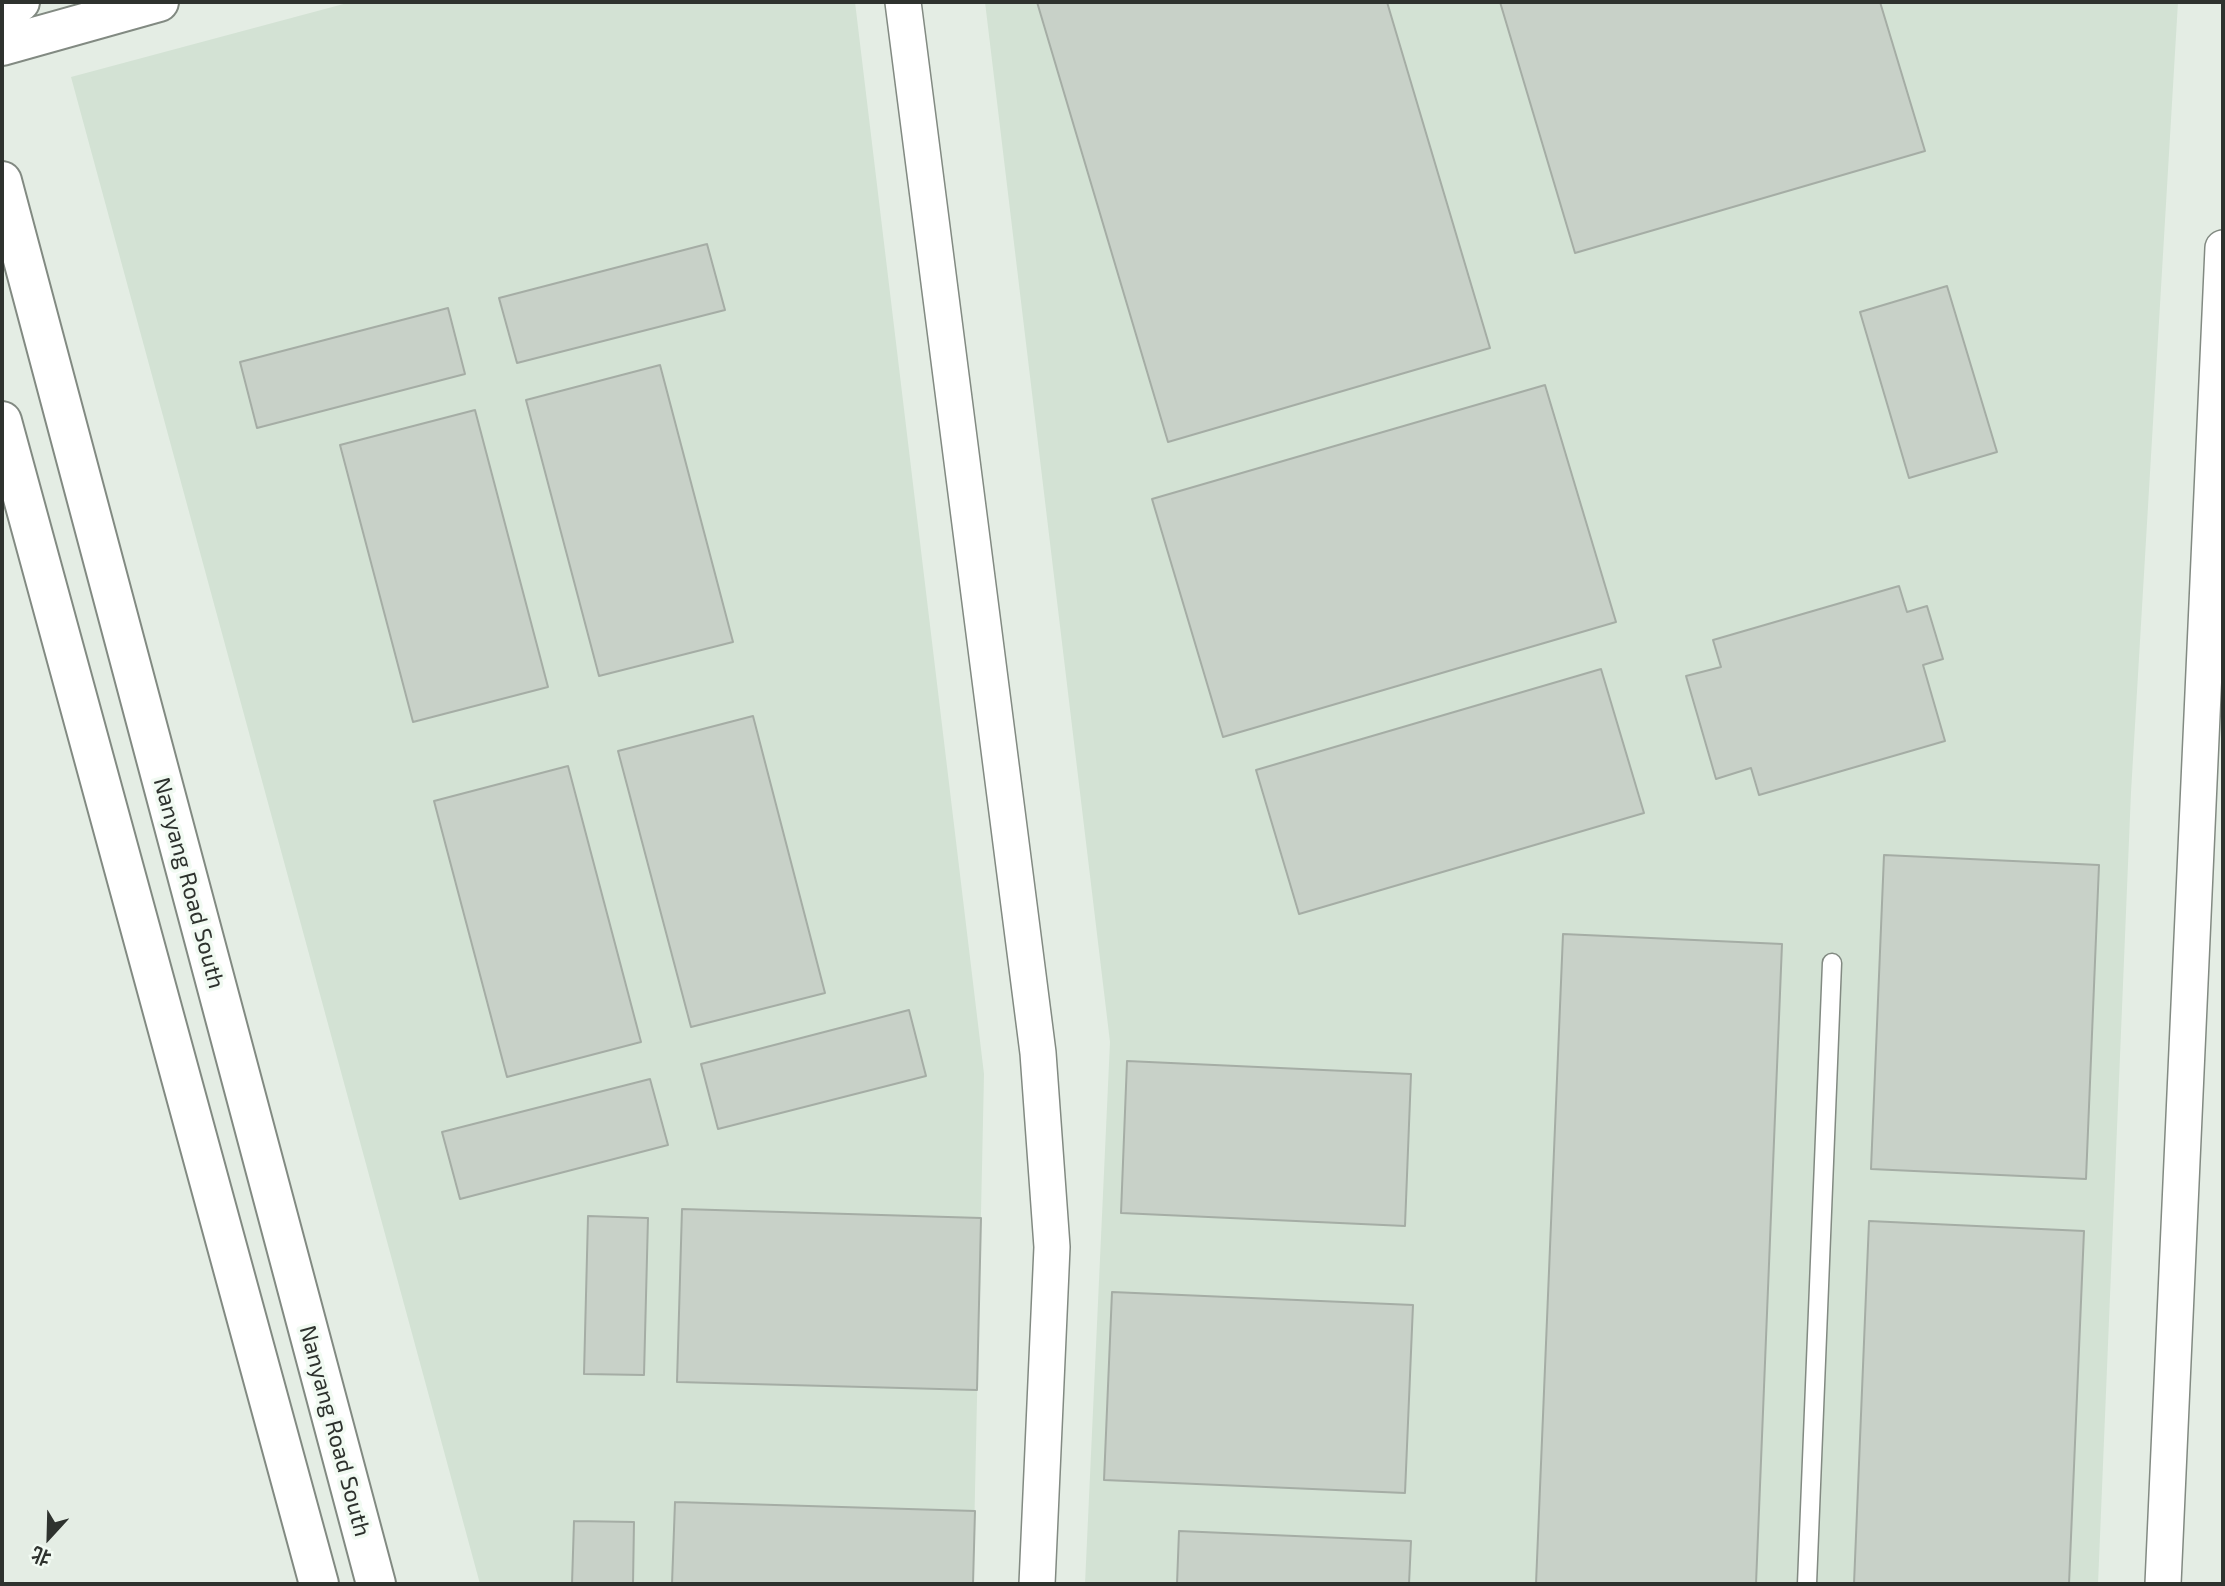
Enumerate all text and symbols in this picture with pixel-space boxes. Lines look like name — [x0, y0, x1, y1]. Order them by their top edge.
street label: Nanyang Road South — [148, 774, 230, 992]
street label: Nanyang Road South — [294, 1322, 376, 1540]
north arrow — [14, 1502, 84, 1572]
text: 北 — [28, 1543, 54, 1571]

